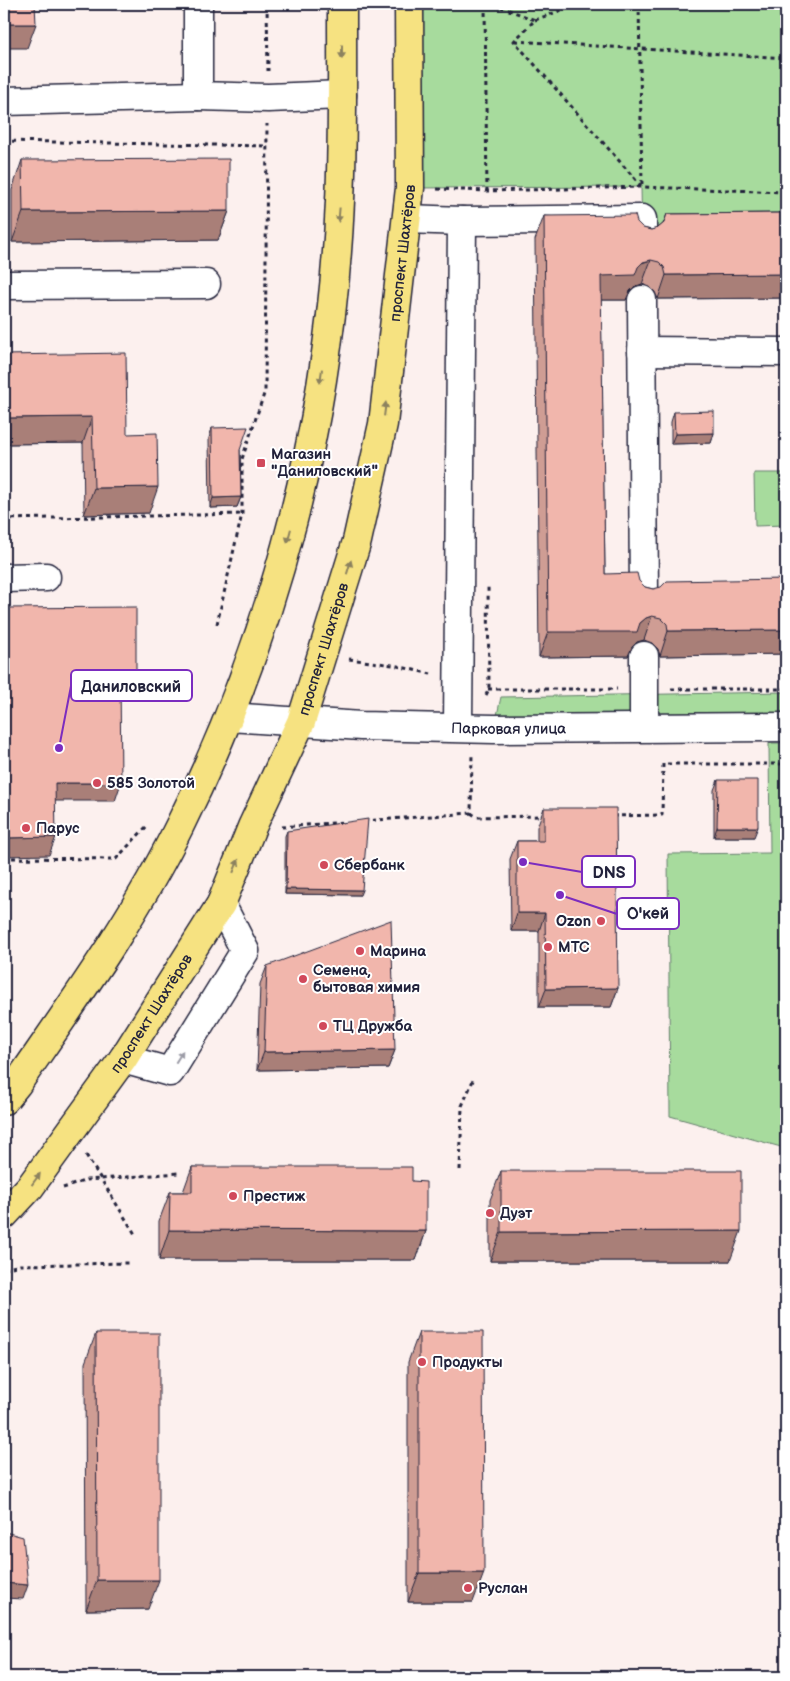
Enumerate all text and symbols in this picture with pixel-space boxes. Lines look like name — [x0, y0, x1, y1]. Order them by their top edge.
one-way arrow — [338, 45, 346, 61]
street label: проспект Шахтёров — [386, 184, 420, 323]
one-way arrow — [334, 207, 342, 223]
one-way arrow — [317, 369, 325, 385]
one-way arrow — [381, 400, 389, 416]
place label: Магазин "Даниловский" — [271, 445, 378, 481]
marker: Магазин "Даниловский" — [255, 457, 267, 469]
one-way arrow — [285, 528, 293, 543]
one-way arrow — [345, 559, 353, 574]
street label: проспект Шахтёров — [295, 580, 354, 718]
callout: Даниловский — [71, 670, 192, 701]
text: Даниловский — [81, 678, 181, 697]
street label: Парковая улица — [451, 719, 566, 739]
place label: 585 Золотой — [107, 774, 195, 793]
marker: 585 Золотой — [91, 777, 103, 789]
place label: Парус — [36, 819, 80, 838]
marker: Парус — [20, 822, 32, 834]
place label: Сбербанк — [334, 856, 406, 875]
callout: DNS — [582, 856, 635, 887]
one-way arrow — [232, 858, 240, 873]
marker: Сбербанк — [318, 859, 330, 871]
text: DNS — [593, 864, 626, 883]
callout: О'кей — [617, 898, 679, 929]
text: О'кей — [627, 905, 669, 924]
place label: Ozon — [556, 912, 591, 931]
marker: Ozon — [595, 915, 607, 927]
place label: МТС — [558, 938, 590, 957]
marker: МТС — [542, 941, 554, 953]
place label: Марина — [370, 942, 426, 961]
marker: Марина — [354, 945, 366, 957]
street label: проспект Шахтёров — [107, 951, 197, 1077]
place label: Семена, бытовая химия — [313, 961, 420, 997]
marker: Семена, бытовая химия — [297, 973, 309, 985]
place label: ТЦ Дружба — [333, 1017, 413, 1036]
marker: ТЦ Дружба — [317, 1020, 329, 1032]
one-way arrow — [175, 1050, 184, 1063]
one-way arrow — [31, 1172, 41, 1186]
place label: Престиж — [243, 1187, 306, 1206]
marker: Престиж — [227, 1190, 239, 1202]
place label: Дуэт — [500, 1204, 533, 1223]
marker: Дуэт — [484, 1207, 496, 1219]
place label: Продукты — [432, 1353, 503, 1372]
marker: Продукты — [416, 1356, 428, 1368]
place label: Руслан — [478, 1579, 528, 1598]
marker: Руслан — [462, 1582, 474, 1594]

